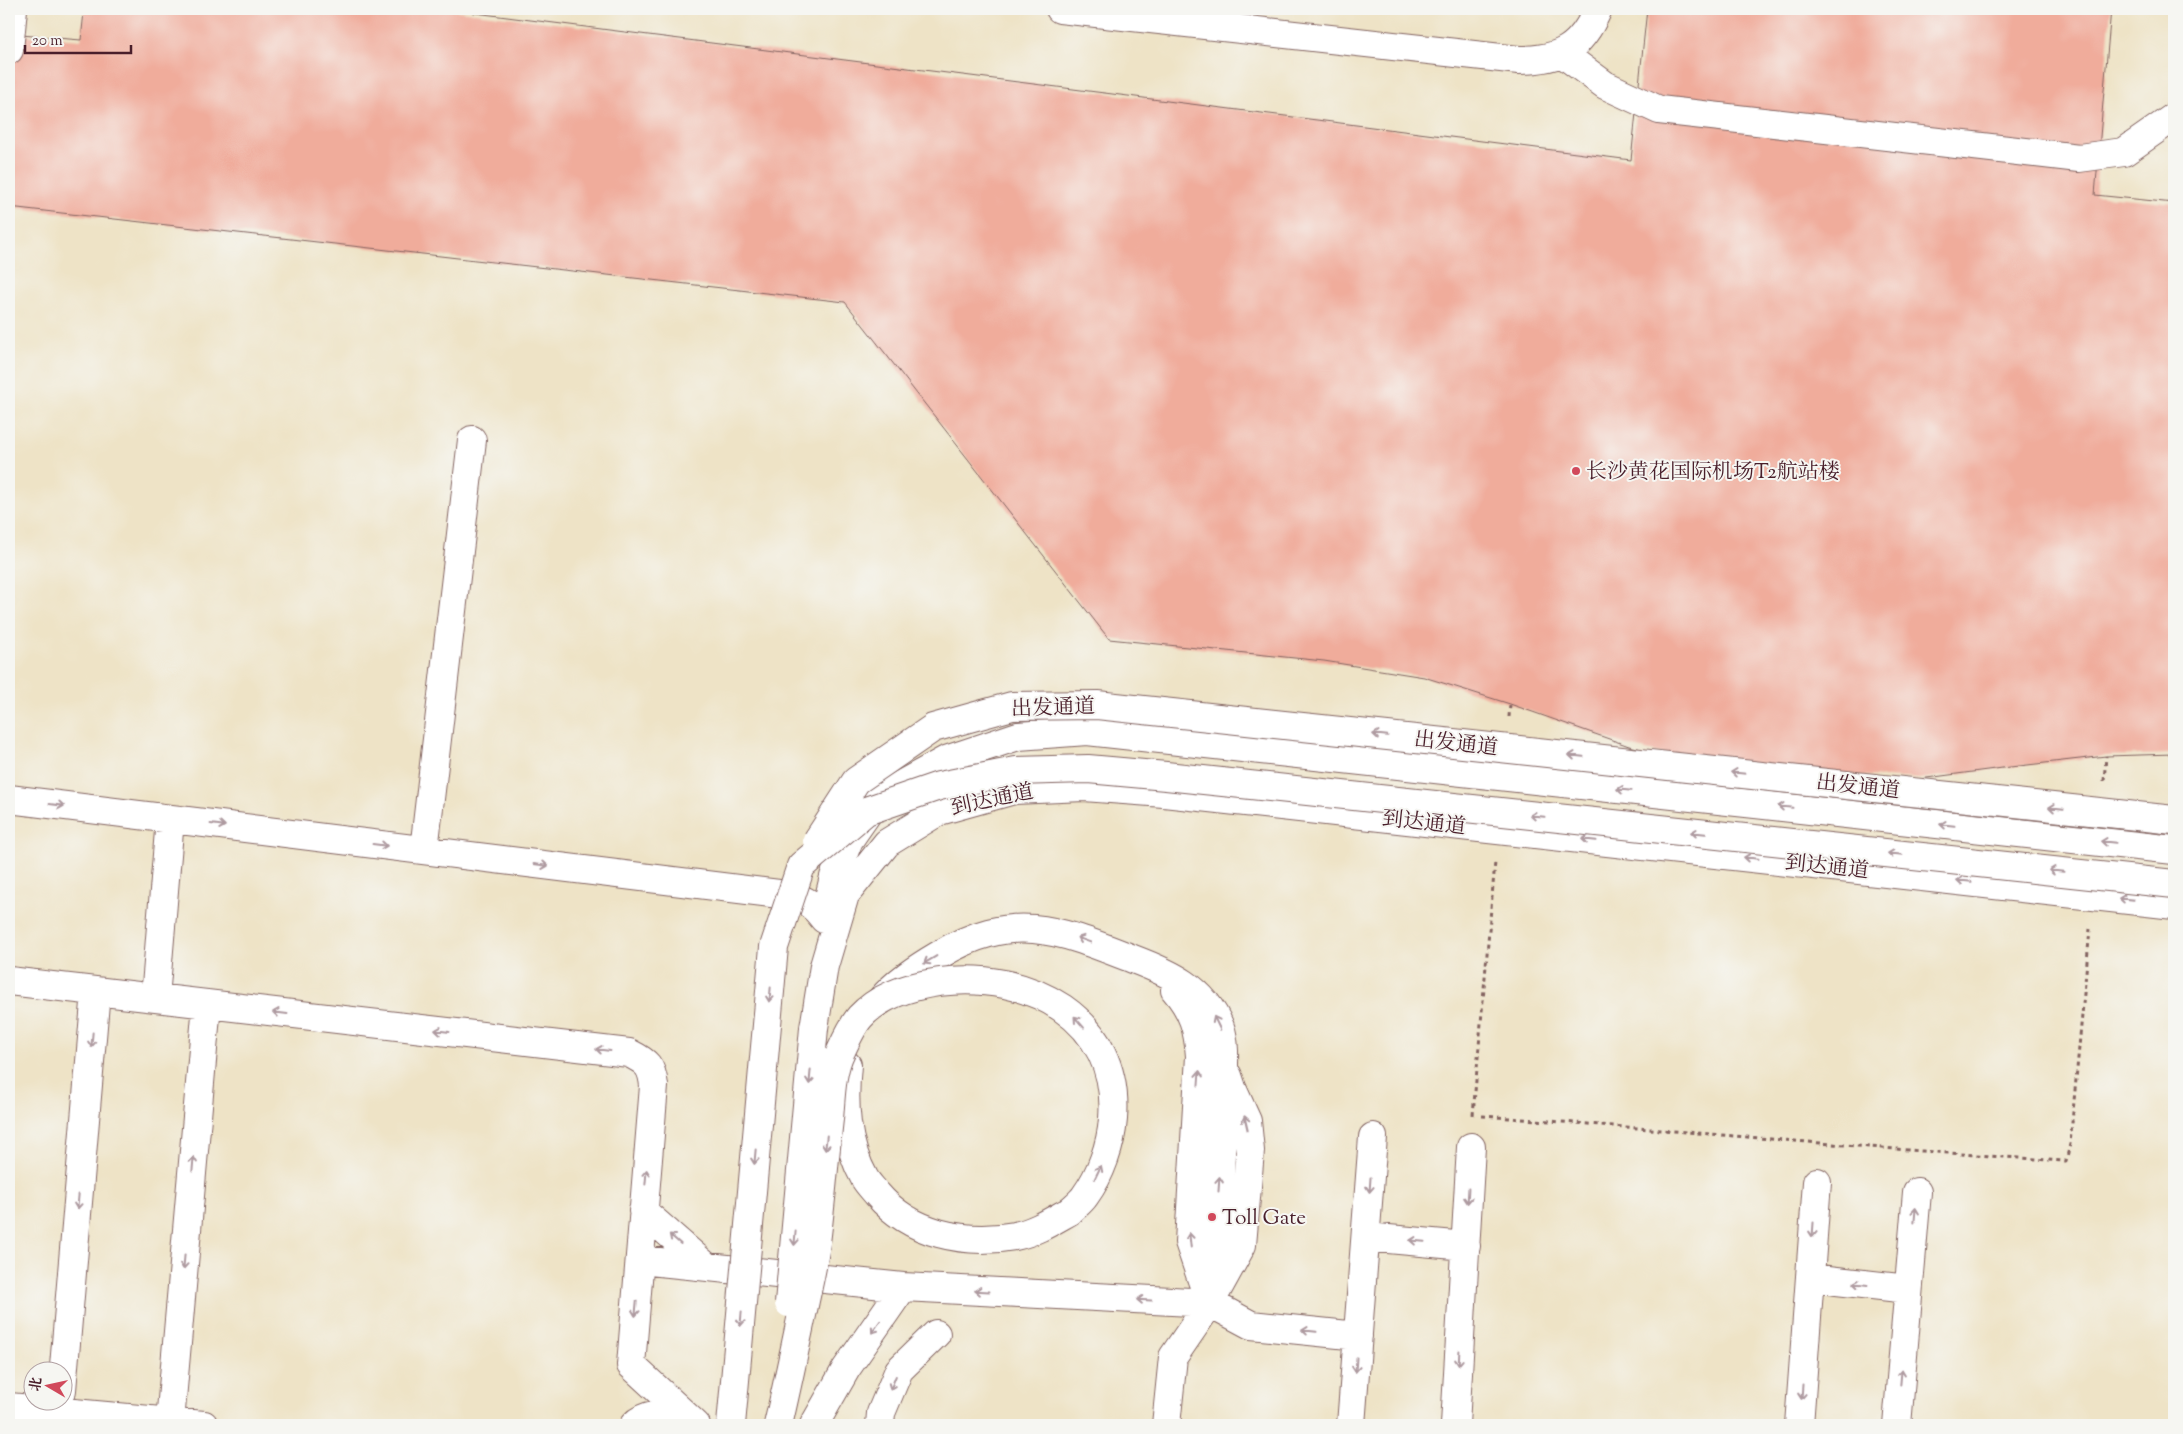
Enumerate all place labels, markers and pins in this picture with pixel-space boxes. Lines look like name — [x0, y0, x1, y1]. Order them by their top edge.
place label: 长沙黄花国际机场T2航站楼 — [1586, 458, 1840, 488]
marker: 长沙黄花国际机场T2航站楼 — [1570, 465, 1582, 477]
place label: Toll Gate — [1222, 1204, 1306, 1234]
marker: Toll Gate — [1206, 1211, 1218, 1223]

